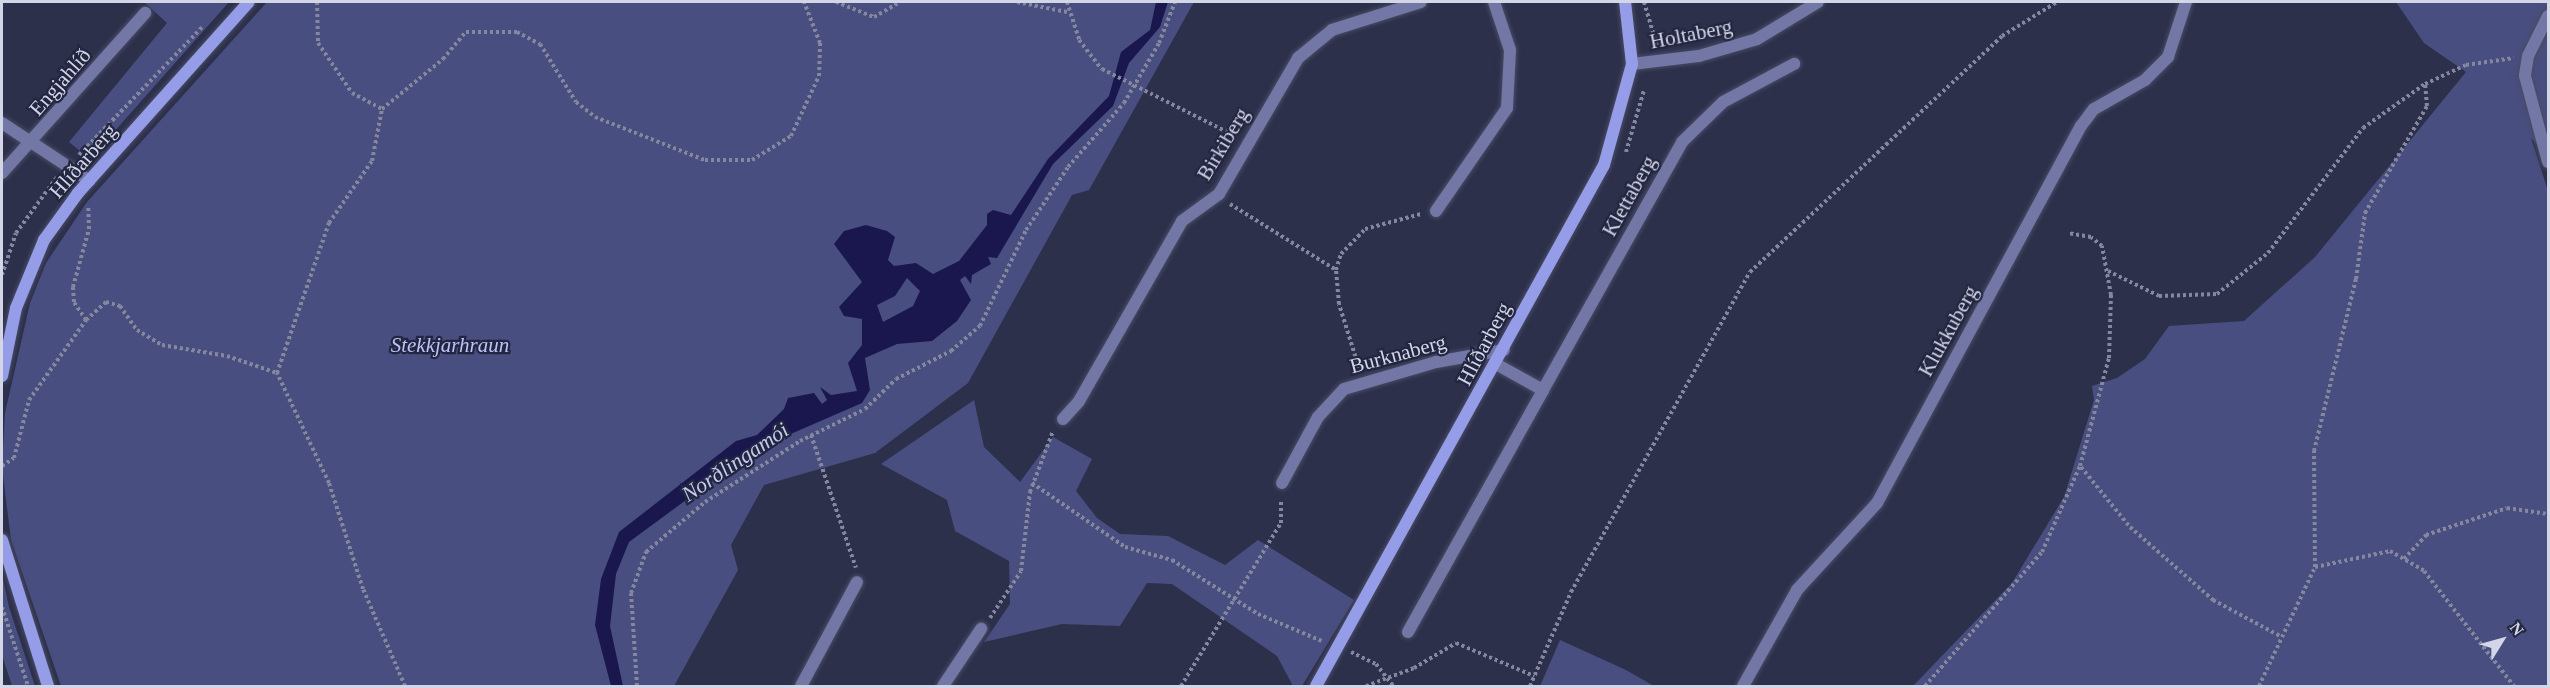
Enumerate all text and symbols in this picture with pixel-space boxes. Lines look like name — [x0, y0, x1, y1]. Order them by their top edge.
street label: Holtaberg — [1648, 14, 1734, 54]
street label: Engjahlíð — [24, 43, 96, 121]
street label: Birkiberg — [1192, 103, 1254, 185]
street label: Hlíðarberg — [44, 119, 122, 203]
street label: Klettaberg — [1597, 151, 1661, 241]
street label: Klukkuberg — [1913, 281, 1983, 381]
street label: Hlíðarberg — [1452, 298, 1516, 390]
street label: Burknaberg — [1347, 329, 1449, 379]
park label: Stekkjarhraun — [391, 332, 509, 358]
water label: Norðlingamói — [676, 417, 794, 507]
north arrow — [2472, 610, 2532, 670]
text: N — [2507, 619, 2527, 639]

